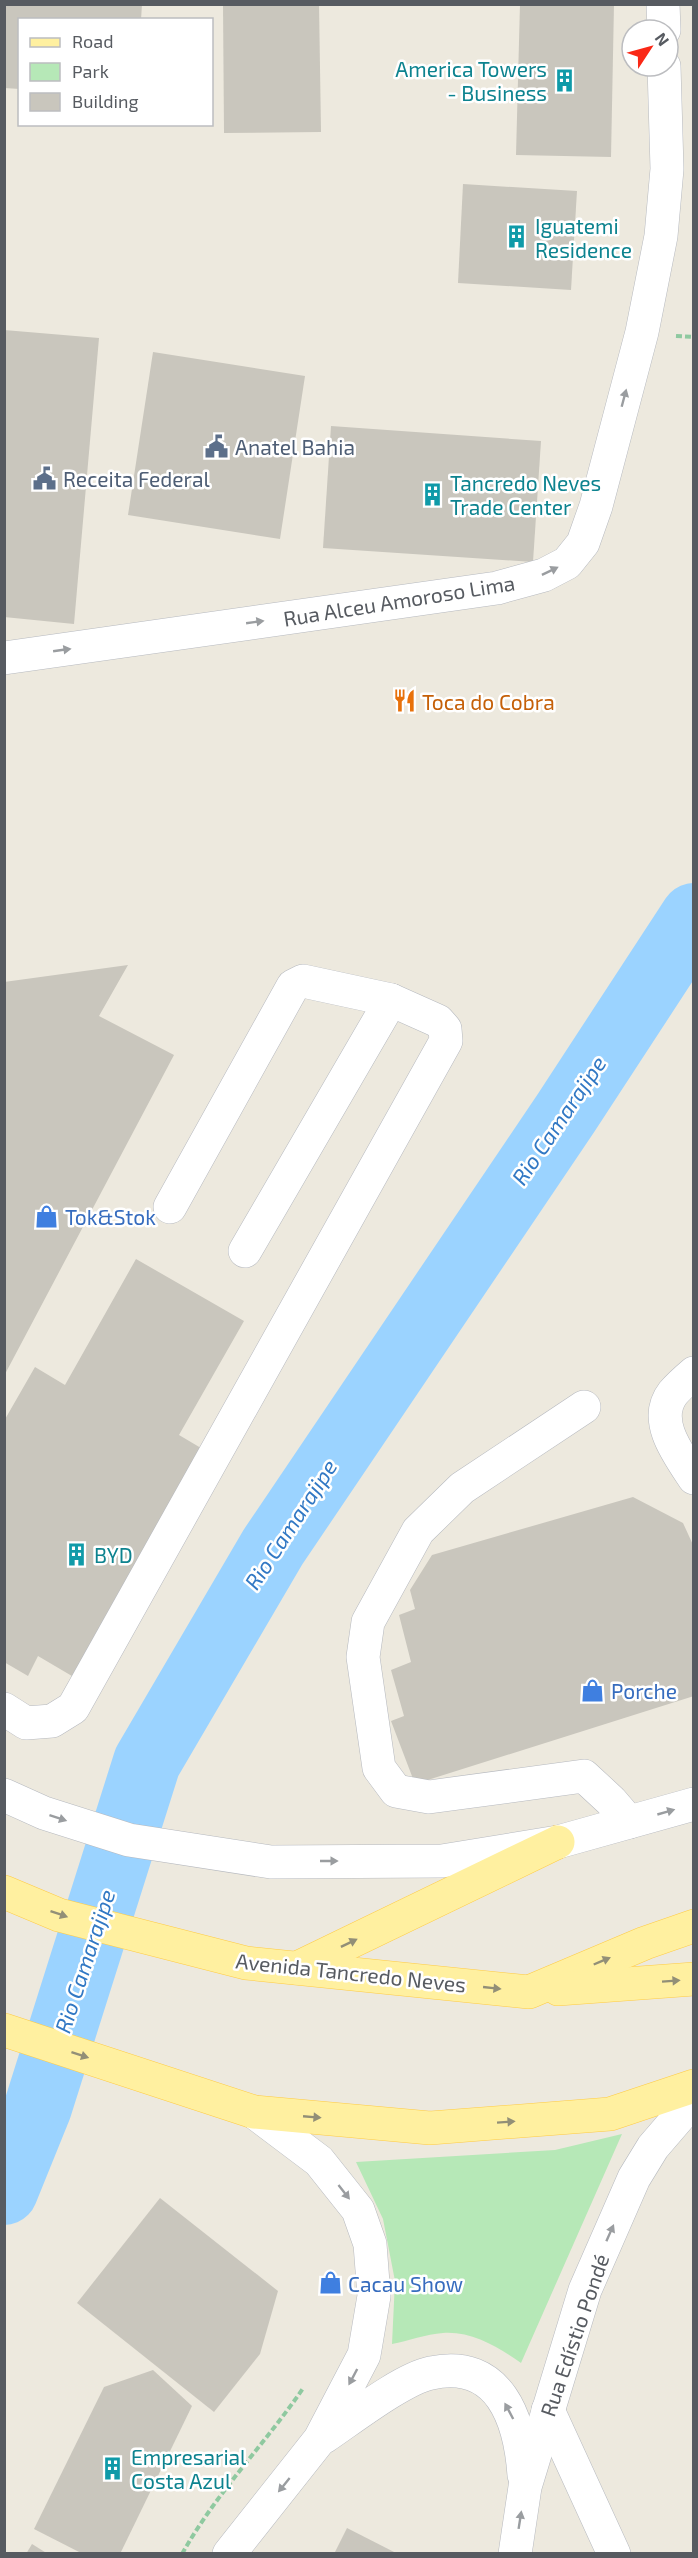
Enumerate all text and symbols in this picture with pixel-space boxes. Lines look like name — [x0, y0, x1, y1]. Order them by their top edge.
legend — [18, 18, 213, 126]
north arrow — [620, 18, 680, 78]
text: N — [651, 29, 674, 49]
text: Road — [72, 30, 113, 52]
place label: America Towers - Business — [395, 56, 547, 105]
text: Park — [72, 60, 109, 82]
building icon: America Towers - Business — [552, 67, 578, 93]
text: Building — [72, 90, 139, 112]
place label: Iguatemi Residence — [535, 213, 632, 262]
building icon: Iguatemi Residence — [504, 224, 530, 250]
one-way arrow — [620, 389, 630, 407]
public building icon: Anatel Bahia — [204, 433, 230, 459]
place label: Anatel Bahia — [235, 434, 355, 459]
public building icon: Receita Federal — [32, 465, 58, 491]
place label: Receita Federal — [63, 466, 210, 491]
place label: Tancredo Neves Trade Center — [450, 470, 601, 519]
building icon: Tancredo Neves Trade Center — [419, 481, 445, 507]
one-way arrow — [542, 566, 559, 576]
street label: Rua Alceu Amoroso Lima — [281, 569, 517, 631]
one-way arrow — [246, 618, 265, 627]
one-way arrow — [53, 645, 72, 654]
restaurant icon: Toca do Cobra — [391, 688, 417, 714]
place label: Toca do Cobra — [422, 689, 555, 714]
water label: Rio Camarajipe — [505, 1051, 612, 1190]
shop icon: Tok&Stok — [34, 1203, 60, 1229]
place label: Tok&Stok — [65, 1204, 156, 1229]
water label: Rio Camarajipe — [238, 1454, 343, 1594]
building icon: BYD — [63, 1541, 89, 1567]
place label: BYD — [94, 1542, 133, 1567]
shop icon: Porche — [580, 1677, 606, 1703]
place label: Porche — [611, 1678, 677, 1703]
one-way arrow — [657, 1807, 675, 1816]
one-way arrow — [50, 1813, 68, 1823]
one-way arrow — [320, 1857, 339, 1866]
water label: Rio Camarajipe — [49, 1886, 120, 2036]
one-way arrow — [50, 1910, 68, 1920]
one-way arrow — [341, 1938, 358, 1947]
street label: Avenida Tancredo Neves — [235, 1947, 467, 1997]
one-way arrow — [594, 1956, 612, 1966]
one-way arrow — [662, 1976, 681, 1986]
one-way arrow — [483, 1983, 502, 1993]
one-way arrow — [71, 2051, 89, 2061]
one-way arrow — [303, 2113, 322, 2122]
one-way arrow — [497, 2117, 516, 2127]
one-way arrow — [338, 2185, 350, 2200]
one-way arrow — [606, 2224, 615, 2242]
street label: Rua Edístio Pondé — [534, 2250, 614, 2420]
shop icon: Cacau Show — [317, 2270, 343, 2296]
place label: Cacau Show — [348, 2271, 463, 2296]
one-way arrow — [348, 2369, 358, 2386]
one-way arrow — [504, 2402, 513, 2419]
place label: Empresarial Costa Azul — [131, 2444, 247, 2493]
building icon: Empresarial Costa Azul — [100, 2455, 126, 2481]
one-way arrow — [277, 2477, 290, 2493]
one-way arrow — [515, 2511, 524, 2530]

